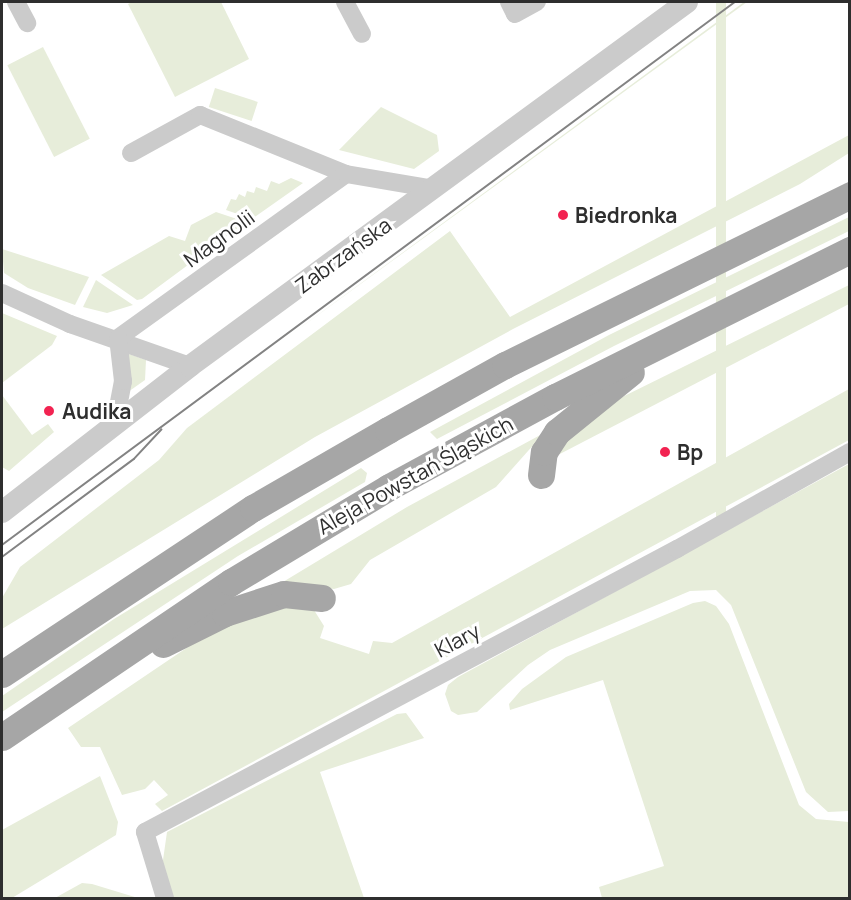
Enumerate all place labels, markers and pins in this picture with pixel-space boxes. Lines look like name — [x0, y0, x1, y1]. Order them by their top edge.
place label: Biedronka — [575, 202, 677, 228]
marker: Biedronka — [556, 208, 570, 222]
place label: Audika — [62, 398, 131, 424]
marker: Audika — [40, 402, 58, 420]
place label: Bp — [677, 439, 703, 465]
marker: Bp — [658, 445, 672, 459]

